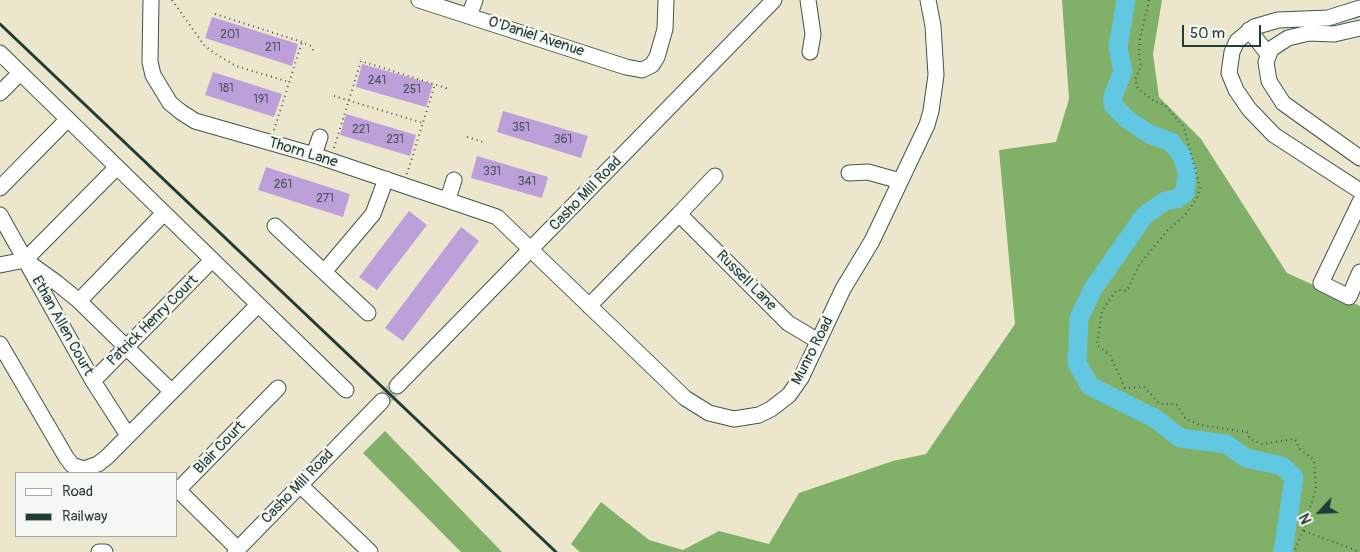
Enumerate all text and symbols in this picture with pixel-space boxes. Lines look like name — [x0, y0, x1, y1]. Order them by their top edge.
street label: O'Daniel Avenue — [486, 13, 586, 61]
scale bar — [1185, 15, 1264, 47]
text: 50 m — [1190, 24, 1225, 43]
house number: 201 — [220, 28, 240, 42]
house number: 211 — [265, 41, 281, 55]
house number: 241 — [368, 74, 386, 88]
house number: 181 — [218, 82, 234, 96]
house number: 251 — [403, 83, 421, 97]
house number: 191 — [253, 93, 269, 107]
house number: 351 — [512, 121, 530, 135]
house number: 221 — [352, 123, 370, 137]
house number: 231 — [386, 133, 404, 147]
house number: 361 — [554, 133, 572, 147]
street label: Thorn Lane — [266, 134, 340, 172]
street label: Casho Mill Road — [546, 153, 626, 235]
house number: 331 — [483, 165, 501, 179]
house number: 341 — [518, 175, 536, 189]
house number: 261 — [274, 178, 292, 192]
house number: 271 — [316, 192, 334, 206]
street label: Russell Lane — [712, 247, 780, 315]
street label: Patrick Henry Court — [104, 272, 202, 370]
street label: Ethan Allen Court — [27, 273, 97, 379]
street label: Munro Road — [788, 314, 838, 388]
street label: Blair Court — [190, 418, 250, 478]
street label: Casho Mill Road — [258, 446, 338, 528]
legend — [15, 472, 178, 537]
text: Road — [62, 482, 93, 501]
north arrow — [1295, 487, 1345, 537]
text: Railway — [62, 507, 107, 526]
text: N — [1296, 511, 1316, 526]

